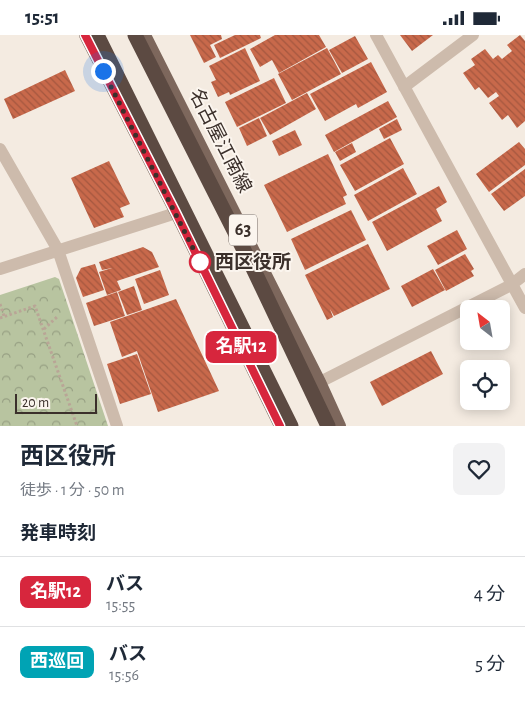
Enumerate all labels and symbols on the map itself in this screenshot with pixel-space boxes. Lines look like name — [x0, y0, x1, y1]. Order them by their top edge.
your location — [91, 59, 116, 84]
street label: 名古屋江南線 — [186, 85, 256, 196]
road number: 63 — [229, 215, 257, 245]
marker: 西区役所 — [189, 251, 211, 273]
place label: 西区役所 — [215, 252, 291, 272]
north arrow — [460, 300, 510, 350]
line badge: 名駅12 — [206, 331, 276, 363]
scale bar — [15, 391, 98, 414]

